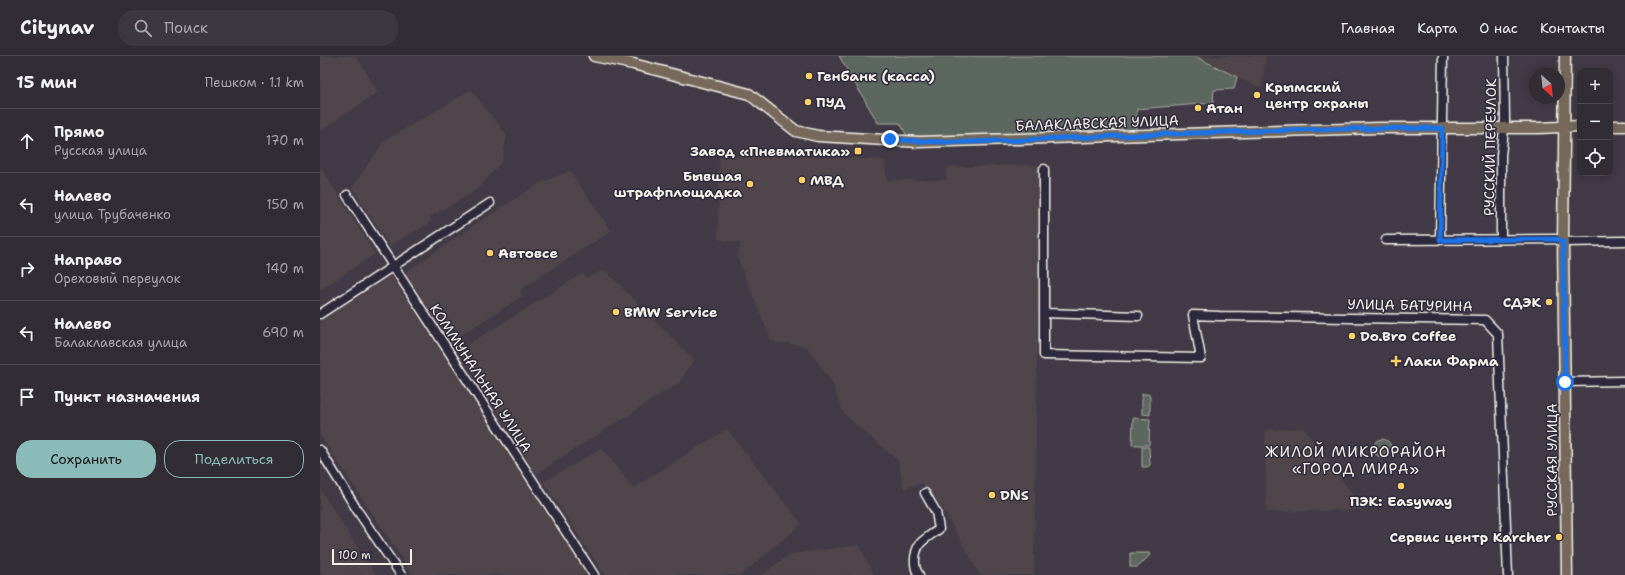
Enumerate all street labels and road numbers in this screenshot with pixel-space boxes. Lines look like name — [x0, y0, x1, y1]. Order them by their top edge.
street label: РУССКИЙ ПЕРЕУЛОК — [1480, 78, 1500, 216]
street label: БАЛАКЛАВСКАЯ УЛИЦА — [1015, 111, 1179, 135]
street label: УЛИЦА БАТУРИНА — [1347, 295, 1473, 315]
street label: КОММУНАЛЬНАЯ УЛИЦА — [426, 300, 536, 456]
street label: РУССКАЯ УЛИЦА — [1543, 403, 1561, 517]

